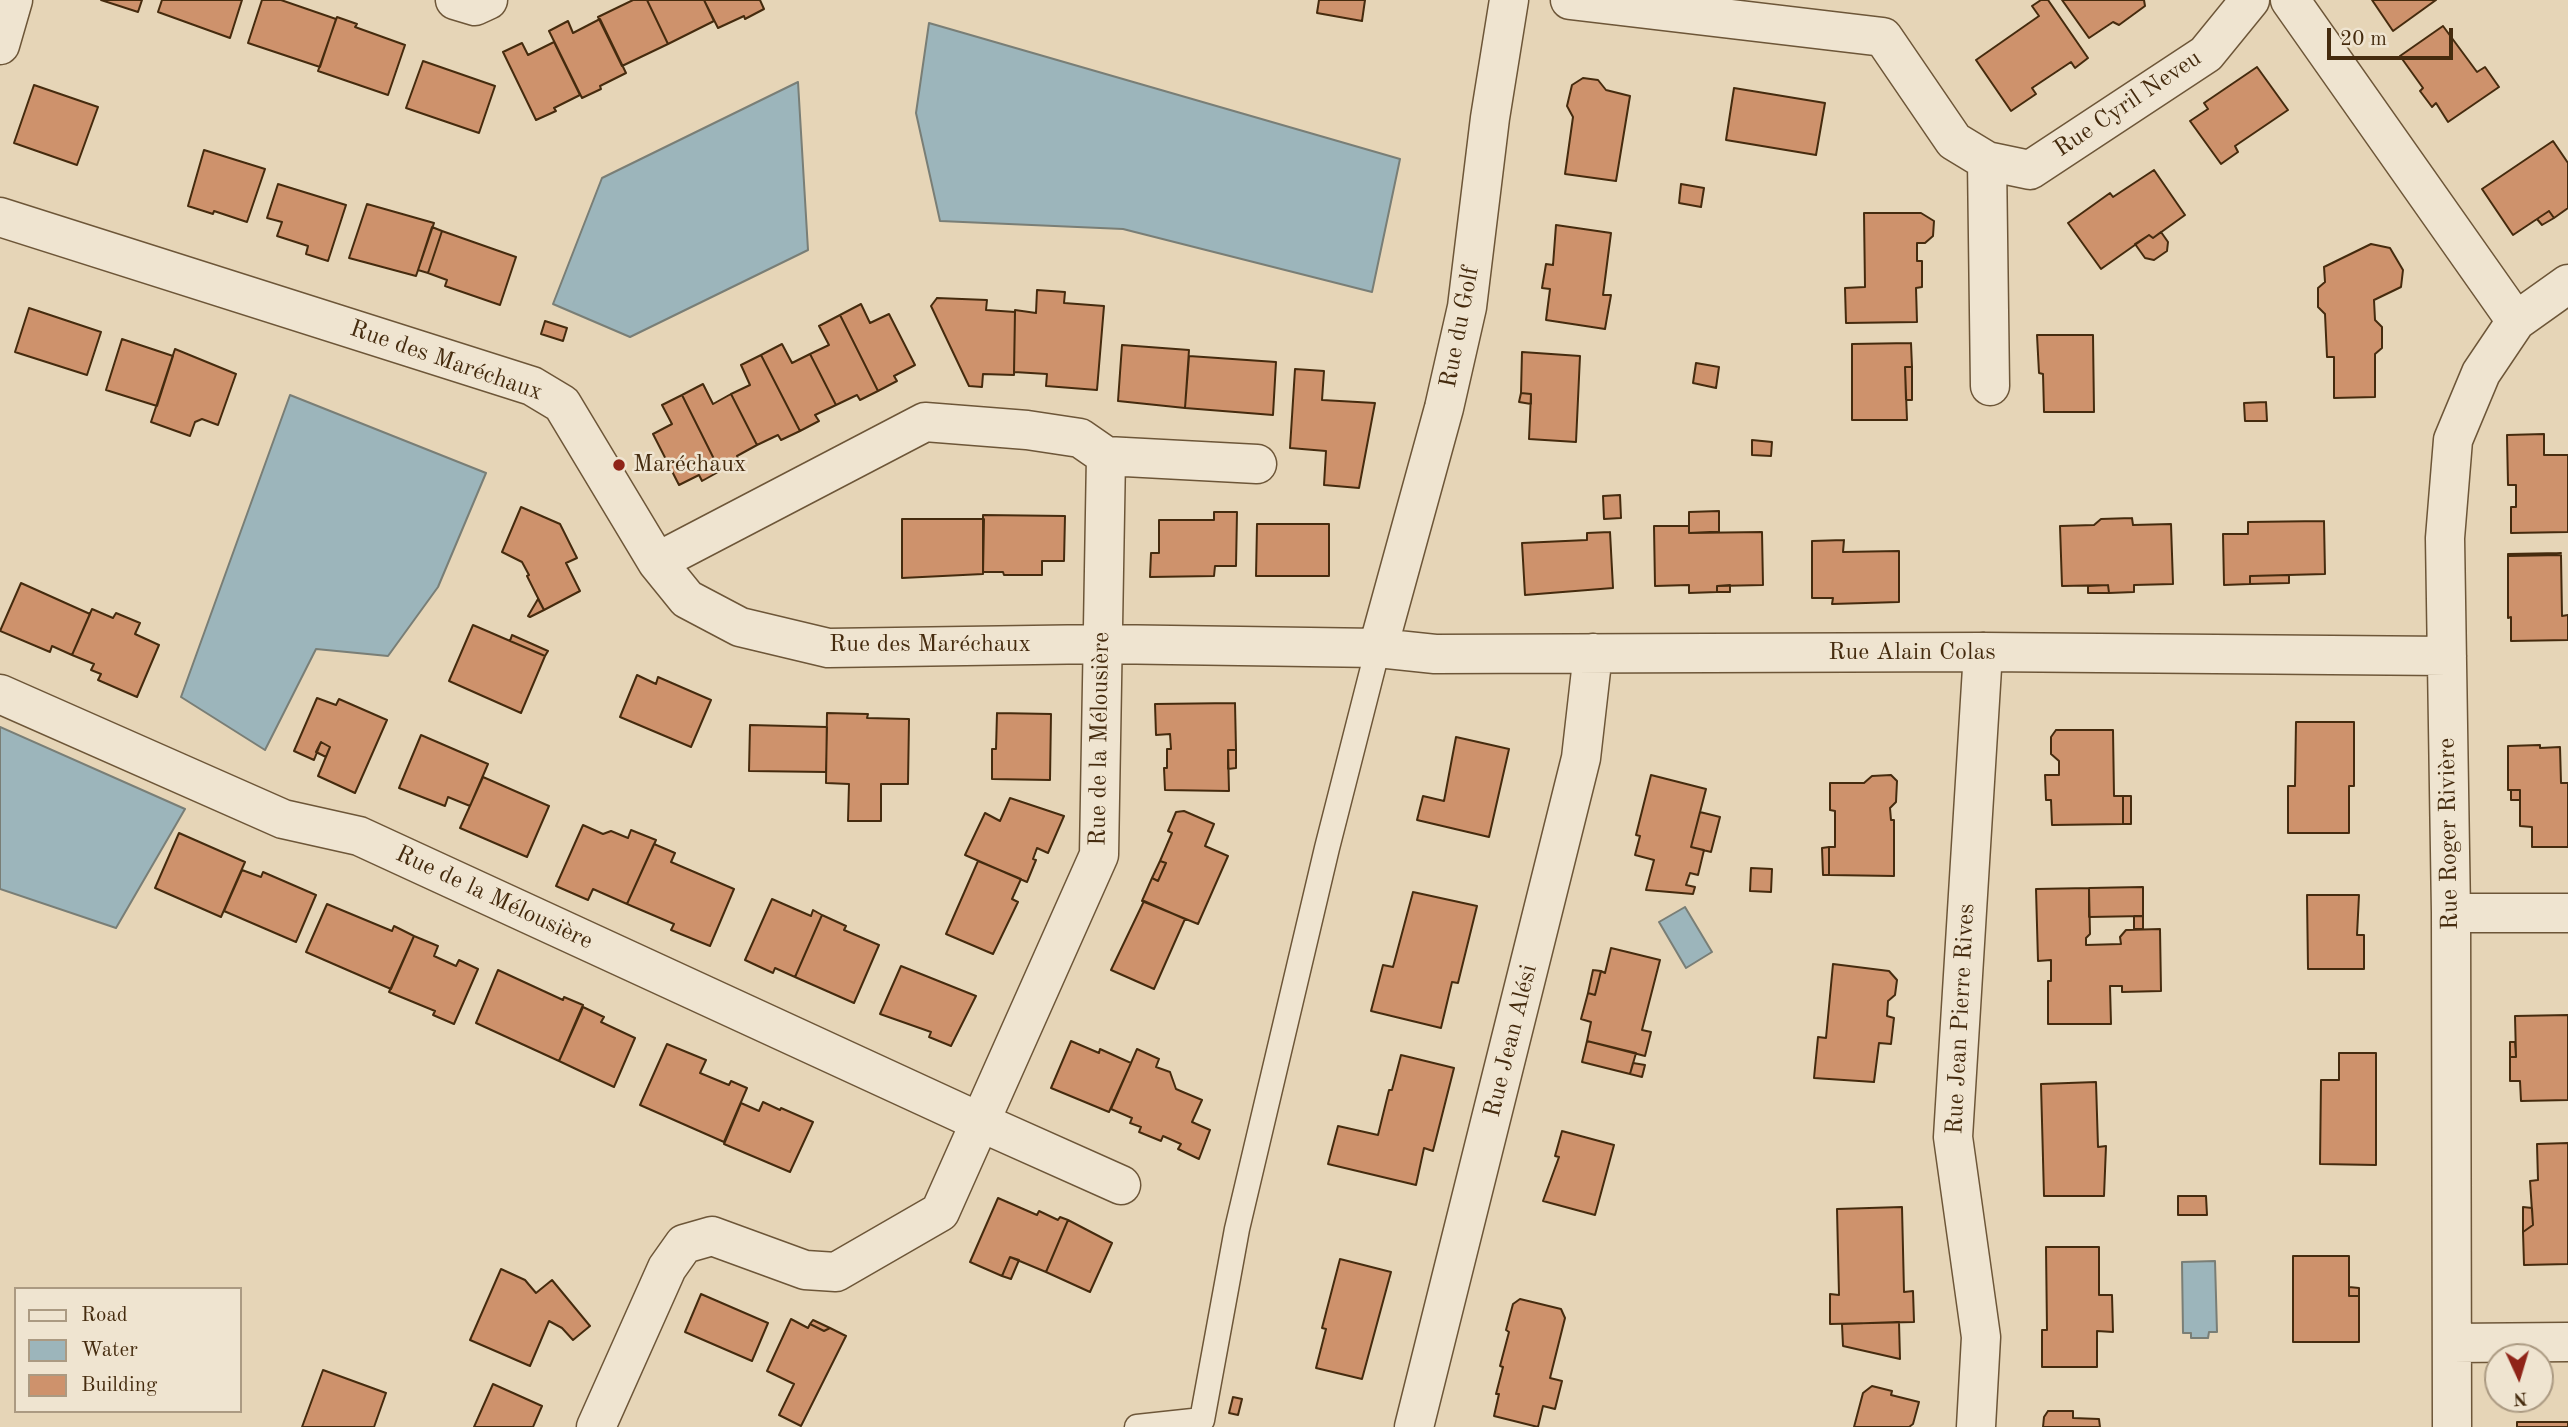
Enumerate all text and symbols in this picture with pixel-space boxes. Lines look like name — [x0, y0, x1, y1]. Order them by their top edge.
scale bar — [2330, 14, 2456, 58]
text: 20 m — [2340, 29, 2387, 50]
street label: Rue Cyril Neveu — [2049, 44, 2207, 164]
street label: Rue du Golf — [1434, 264, 1486, 390]
street label: Rue des Maréchaux — [346, 315, 546, 407]
place label: Maréchaux — [633, 451, 747, 479]
marker: Maréchaux — [611, 457, 627, 473]
street label: Rue des Maréchaux — [829, 631, 1031, 659]
street label: Rue de la Mélousière — [1084, 632, 1116, 846]
street label: Rue Alain Colas — [1828, 639, 1996, 667]
street label: Rue Roger Rivière — [2433, 738, 2465, 930]
street label: Rue de la Mélousière — [391, 840, 597, 956]
street label: Rue Jean Pierre Rives — [1941, 903, 1981, 1135]
street label: Rue Jean Alési — [1478, 962, 1544, 1120]
legend — [14, 1287, 242, 1413]
text: Road — [81, 1305, 128, 1326]
text: Water — [81, 1340, 138, 1361]
north arrow — [2484, 1343, 2554, 1413]
text: Building — [81, 1375, 157, 1396]
text: N — [2512, 1387, 2528, 1407]

